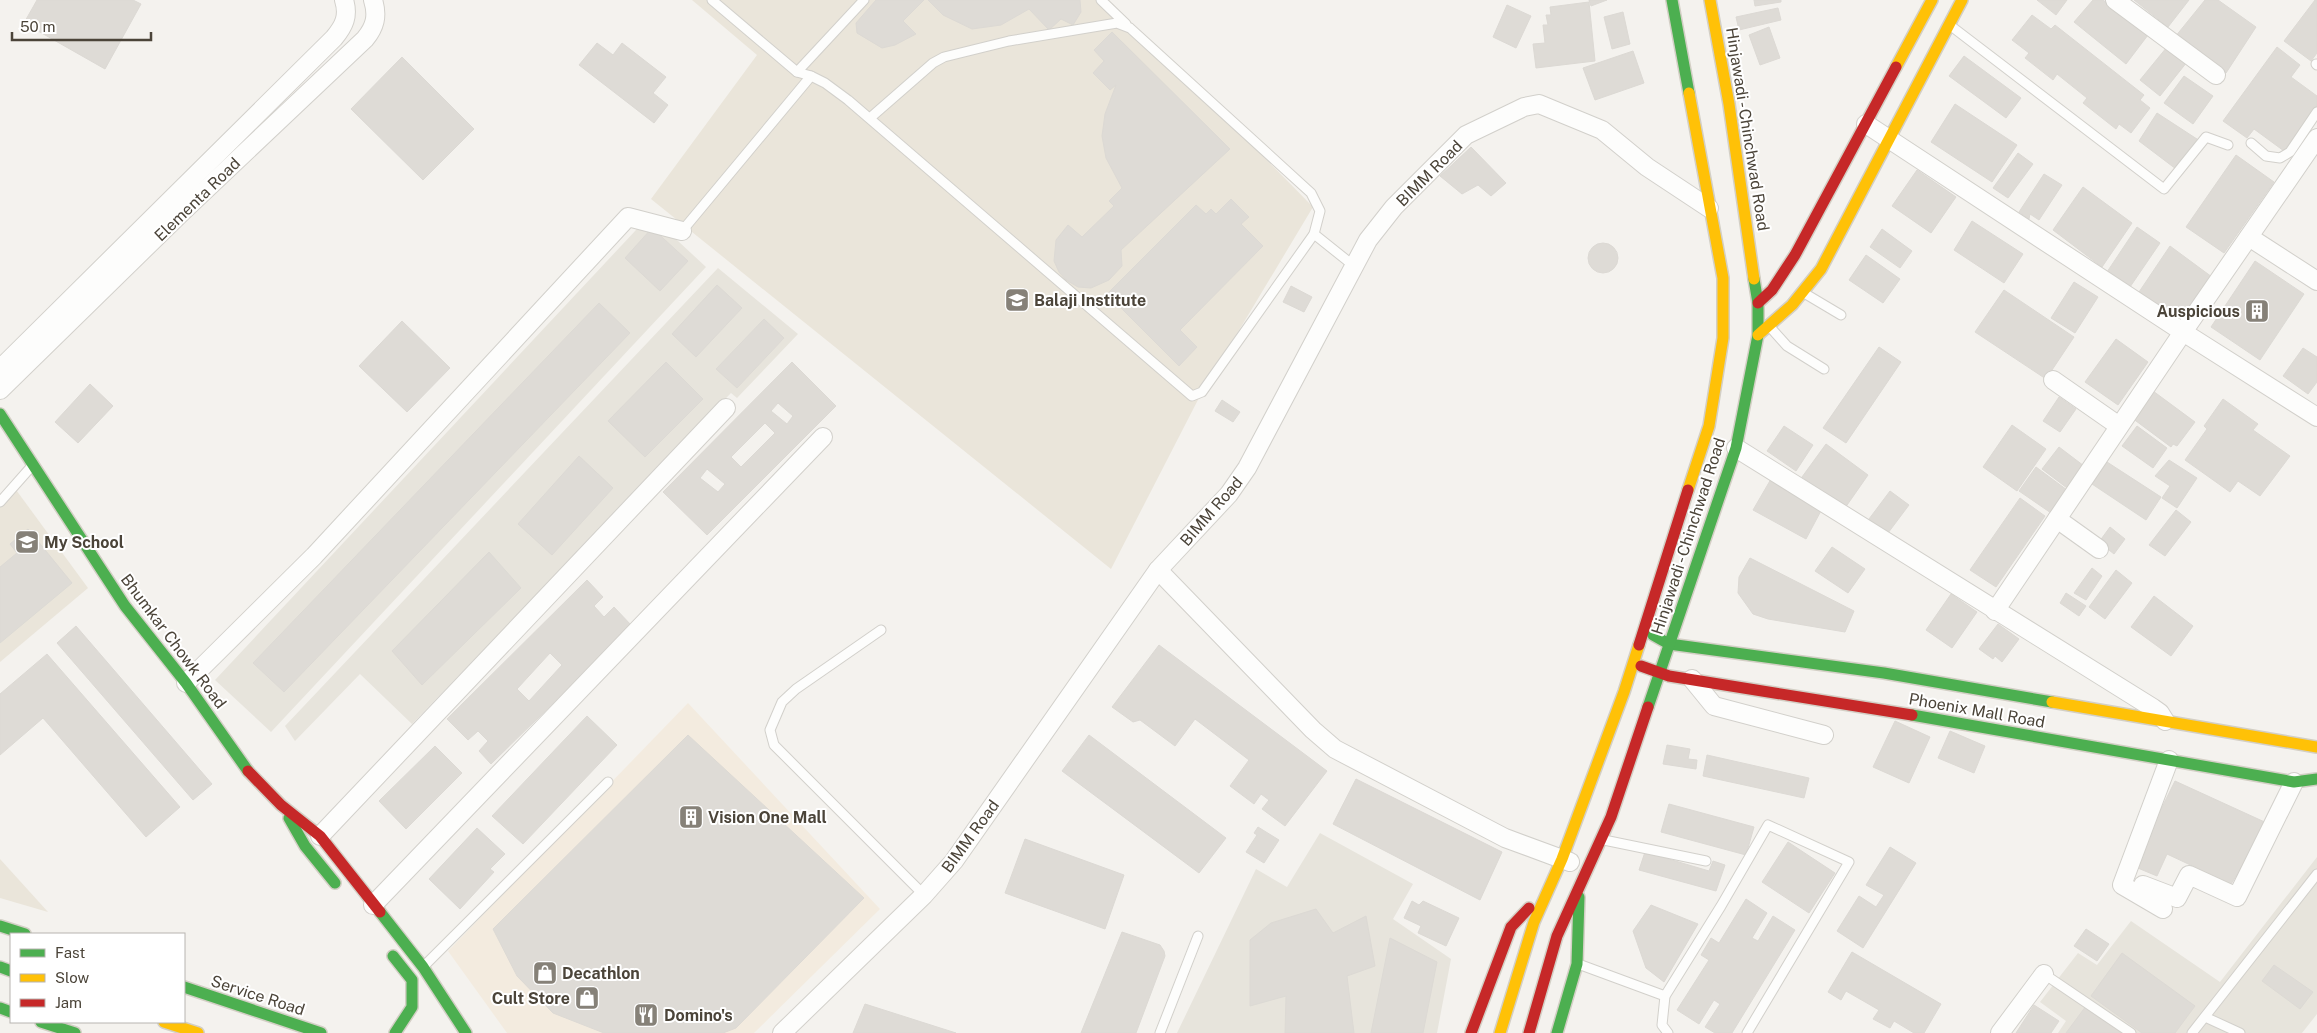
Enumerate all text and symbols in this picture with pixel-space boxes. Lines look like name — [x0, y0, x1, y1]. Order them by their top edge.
scale bar — [12, 10, 151, 42]
text: 50 m — [20, 18, 55, 35]
street label: Hinjawadi - Chinchwad Road — [1722, 26, 1773, 232]
street label: BIMM Road — [1392, 136, 1466, 210]
street label: Elementa Road — [151, 154, 244, 245]
school or university icon: Balaji Institute — [1004, 287, 1030, 313]
place label: Balaji Institute — [1034, 291, 1146, 310]
building icon: Auspicious — [2244, 298, 2270, 324]
place label: Auspicious — [2157, 302, 2240, 321]
street label: Hinjawadi - Chinchwad Road — [1648, 435, 1729, 637]
street label: BIMM Road — [1176, 473, 1247, 550]
school or university icon: My School — [14, 529, 40, 555]
place label: My School — [44, 533, 124, 552]
street label: Bhumkar Chowk Road — [117, 570, 230, 712]
street label: Phoenix Mall Road — [1907, 689, 2046, 732]
street label: BIMM Road — [938, 796, 1003, 876]
building icon: Vision One Mall — [678, 804, 704, 830]
place label: Vision One Mall — [708, 808, 827, 827]
legend — [10, 933, 185, 1023]
text: Fast — [55, 944, 85, 961]
shop icon: Decathlon — [532, 960, 558, 986]
place label: Decathlon — [562, 964, 640, 983]
text: Slow — [55, 969, 90, 986]
street label: Service Road — [208, 971, 307, 1020]
shop icon: Cult Store — [574, 985, 600, 1011]
place label: Cult Store — [492, 989, 570, 1008]
text: Jam — [55, 994, 82, 1011]
restaurant icon: Domino's — [633, 1002, 659, 1028]
place label: Domino's — [664, 1006, 733, 1025]

